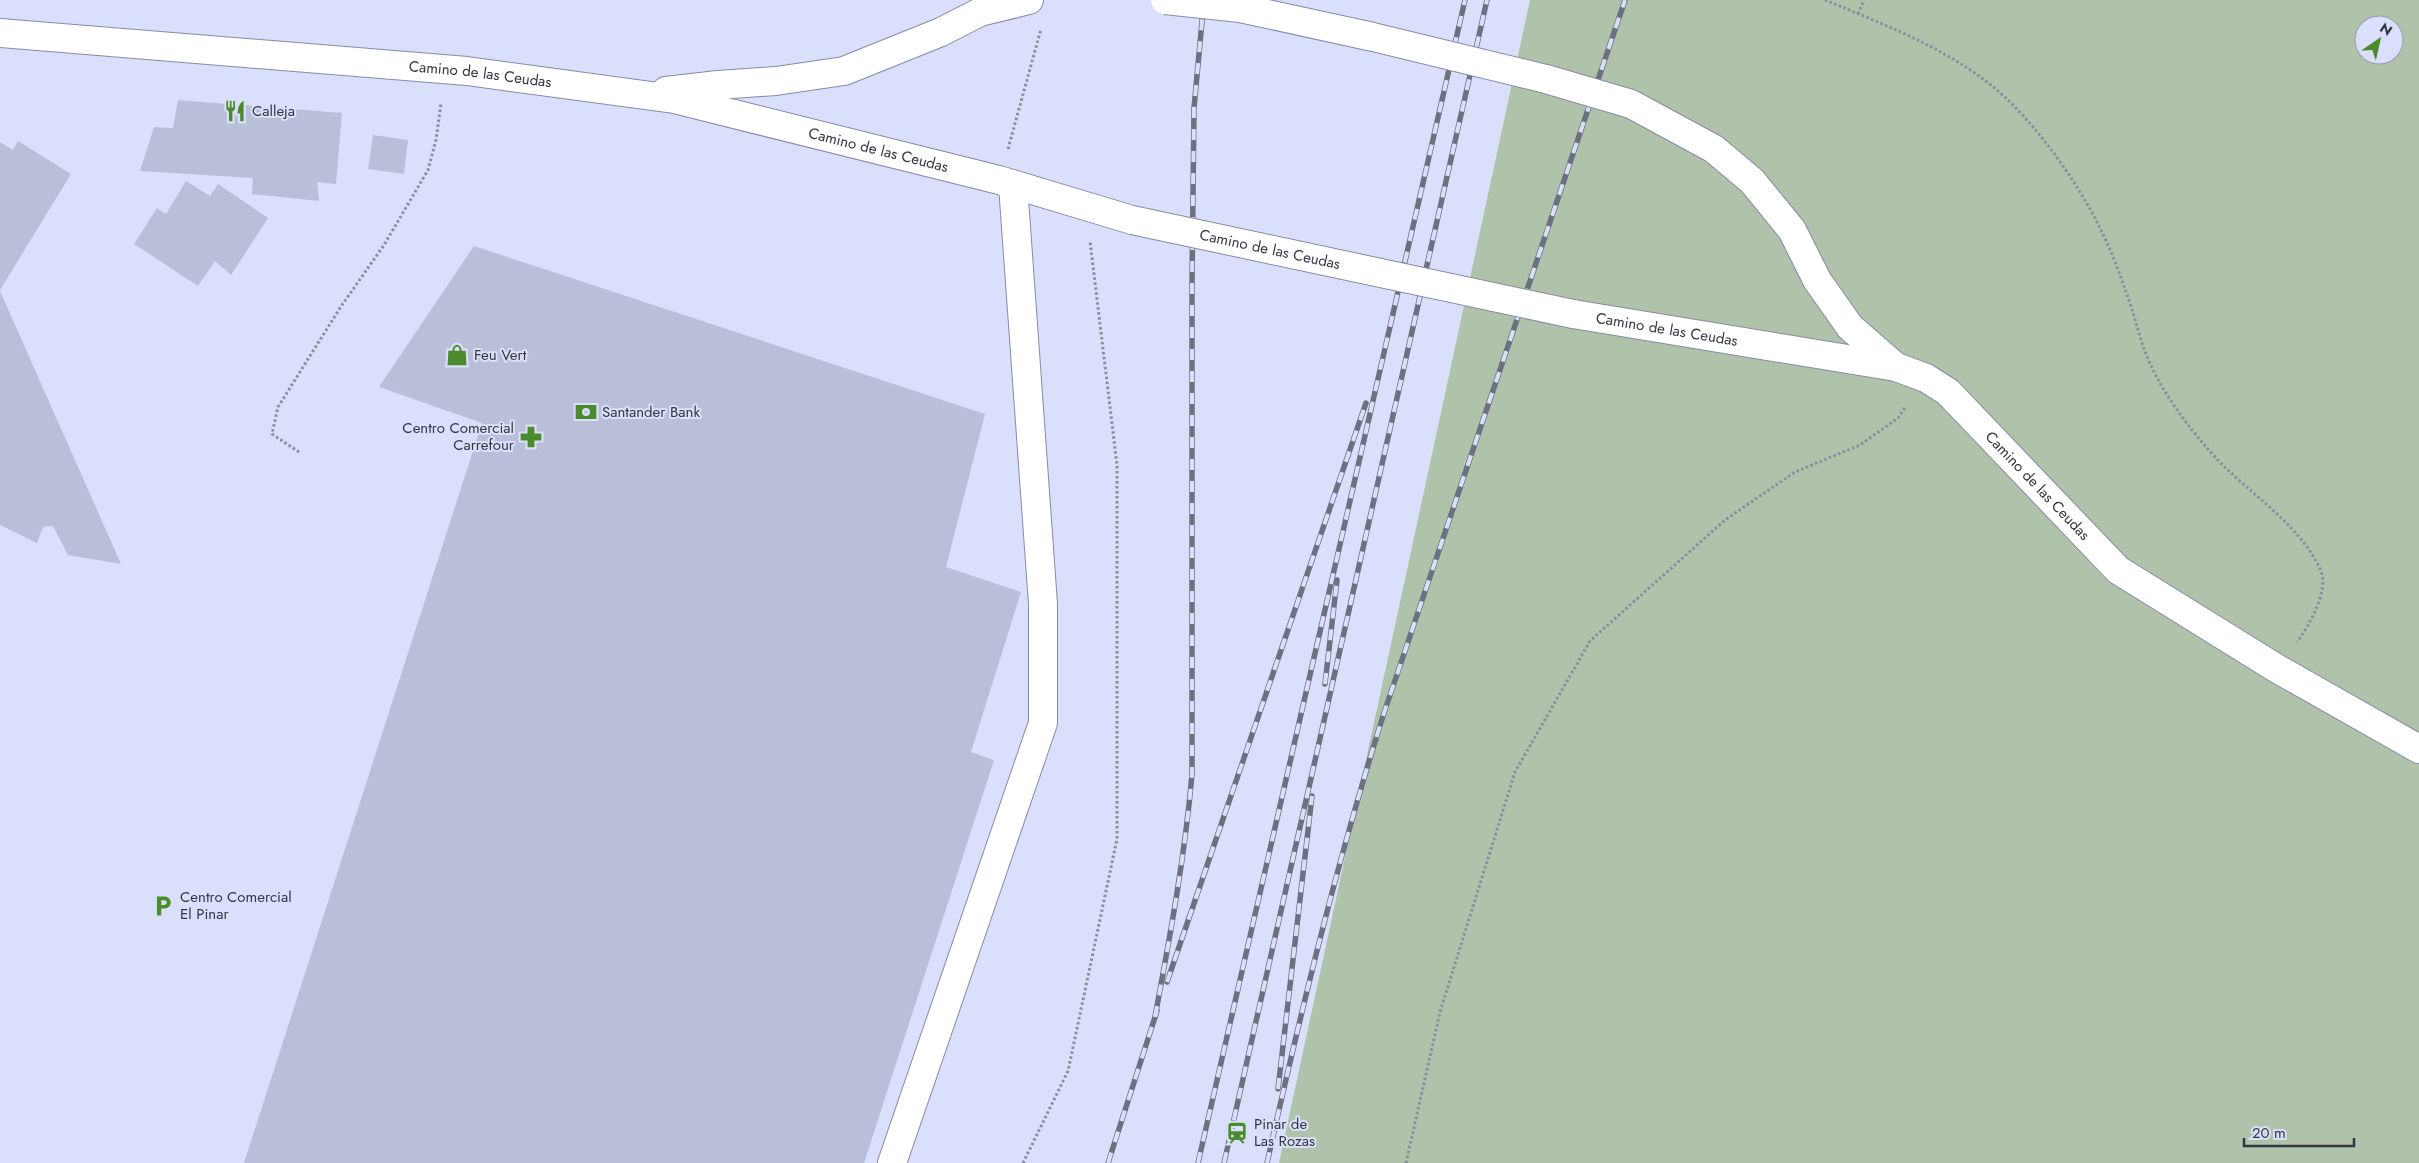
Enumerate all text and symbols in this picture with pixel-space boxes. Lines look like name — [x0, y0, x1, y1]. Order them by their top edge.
north arrow — [2354, 15, 2404, 65]
text: N — [2376, 18, 2396, 41]
street label: Camino de las Ceudas — [408, 55, 553, 93]
restaurant icon: Calleja — [222, 98, 248, 124]
place label: Calleja — [252, 100, 295, 122]
street label: Camino de las Ceudas — [806, 122, 951, 178]
street label: Camino de las Ceudas — [1197, 224, 1342, 275]
street label: Camino de las Ceudas — [1594, 307, 1739, 352]
shop icon: Feu Vert — [444, 342, 470, 368]
place label: Feu Vert — [474, 344, 527, 366]
bank icon: Santander Bank — [573, 399, 599, 425]
place label: Santander Bank — [602, 401, 700, 423]
place label: Centro Comercial Carrefour — [402, 417, 515, 456]
pharmacy icon: Centro Comercial Carrefour — [518, 424, 544, 450]
street label: Camino de las Ceudas — [1980, 426, 2095, 545]
place label: Centro Comercial El Pinar — [180, 886, 292, 925]
parking icon: Centro Comercial El Pinar — [150, 893, 176, 919]
place label: Pinar de Las Rozas — [1254, 1113, 1315, 1152]
scale bar — [2244, 1116, 2354, 1148]
station icon: Pinar de Las Rozas — [1224, 1120, 1250, 1146]
text: 20 m — [2252, 1122, 2286, 1144]

